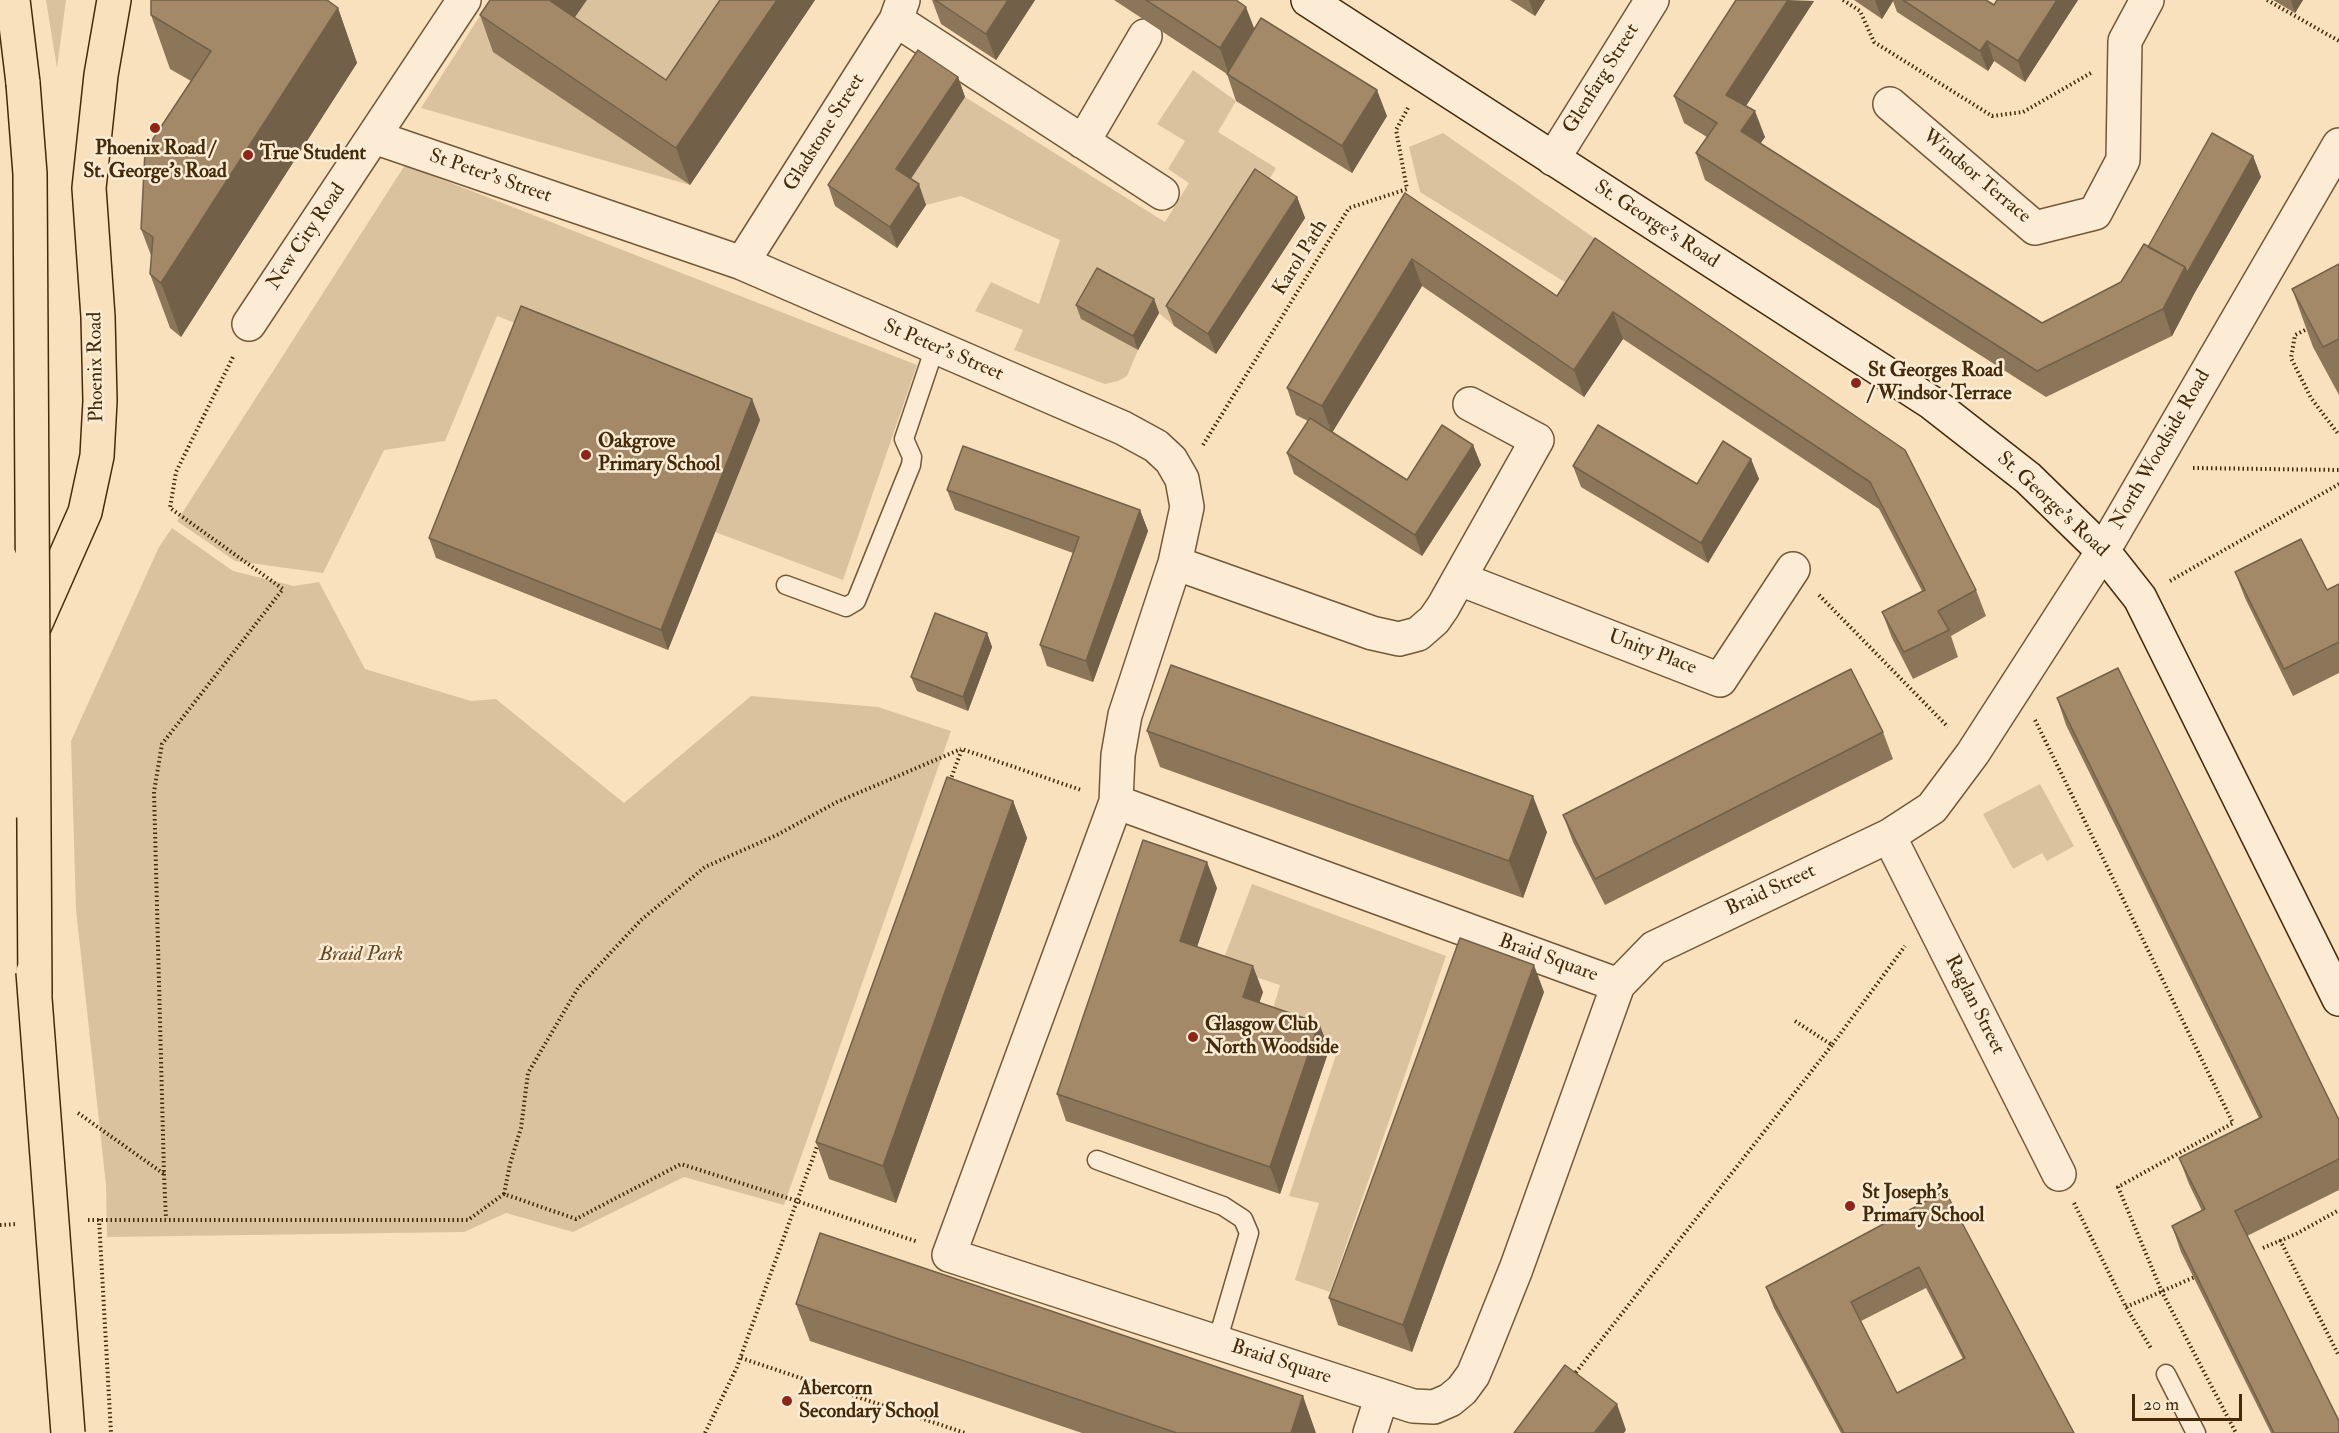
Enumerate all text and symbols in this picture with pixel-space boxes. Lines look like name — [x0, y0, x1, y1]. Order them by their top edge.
street label: Glenfarg Street — [1559, 20, 1645, 138]
street label: Gladstone Street — [779, 70, 871, 196]
marker: Phoenix Road / St. George's Road — [148, 121, 162, 135]
street label: Windsor Terrace — [1917, 125, 2035, 229]
place label: Phoenix Road / St. George's Road — [83, 138, 227, 185]
place label: True Student — [260, 143, 366, 167]
street label: St Peter's Street — [426, 145, 554, 209]
marker: True Student — [241, 148, 255, 162]
street label: St. George's Road — [1589, 176, 1723, 274]
street label: New City Road — [263, 179, 351, 295]
street label: Karol Path — [1268, 216, 1334, 300]
street label: Phoenix Road — [84, 311, 110, 423]
street label: St Peter's Street — [879, 315, 1007, 387]
place label: St Georges Road / Windsor Terrace — [1868, 360, 2012, 407]
street label: North Woodside Road — [2106, 366, 2216, 534]
marker: St Georges Road / Windsor Terrace — [1849, 376, 1863, 390]
place label: Oakgrove Primary School — [598, 431, 720, 478]
street label: St. George's Road — [1991, 447, 2113, 563]
marker: Oakgrove Primary School — [579, 448, 593, 462]
street label: Unity Place — [1604, 625, 1700, 681]
street label: Braid Street — [1722, 860, 1820, 922]
street label: Braid Square — [1495, 930, 1601, 988]
park label: Braid Park — [319, 944, 403, 968]
street label: Raglan Street — [1939, 951, 2009, 1059]
place label: Glasgow Club North Woodside — [1205, 1014, 1339, 1061]
marker: Glasgow Club North Woodside — [1186, 1030, 1200, 1044]
place label: St Joseph's Primary School — [1862, 1182, 1984, 1229]
marker: St Joseph's Primary School — [1843, 1199, 1857, 1213]
street label: Braid Square — [1228, 1336, 1334, 1390]
place label: Abercorn Secondary School — [799, 1378, 939, 1425]
scale bar — [2135, 1382, 2244, 1420]
text: 20 m — [2143, 1393, 2179, 1416]
marker: Abercorn Secondary School — [780, 1394, 794, 1408]

